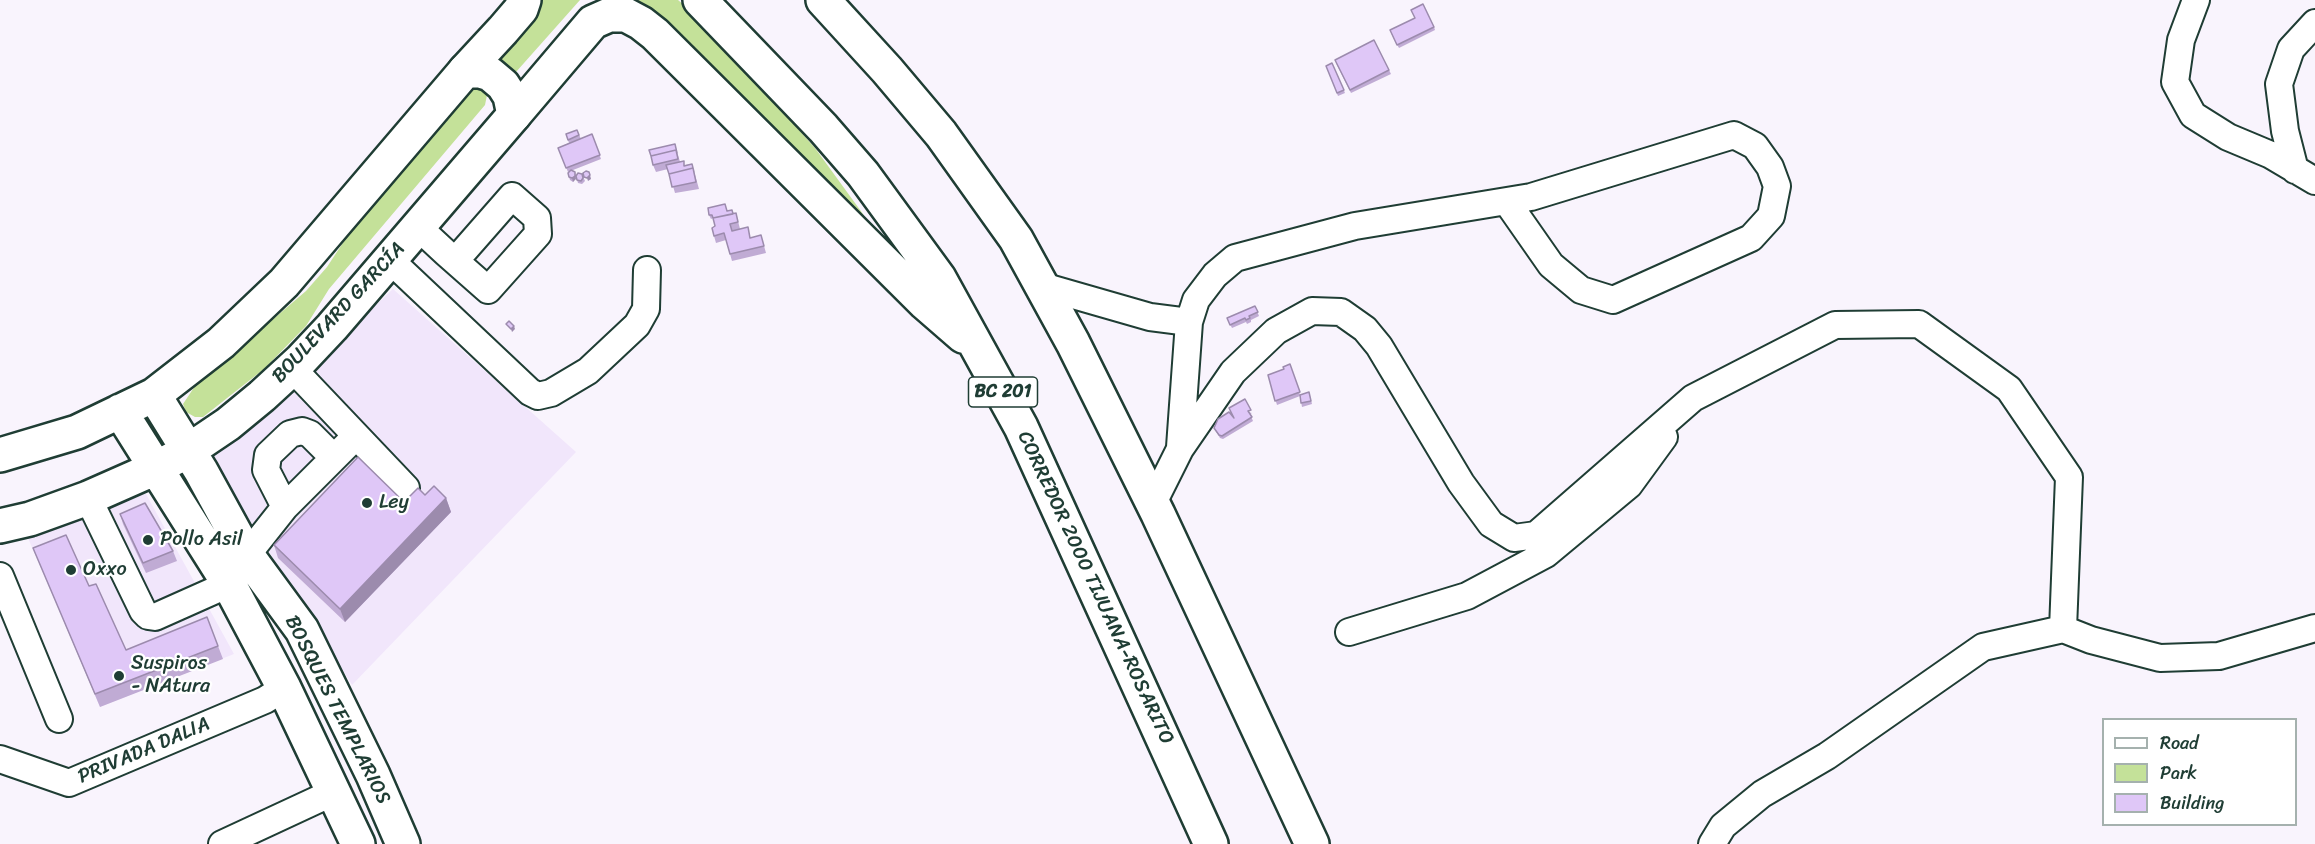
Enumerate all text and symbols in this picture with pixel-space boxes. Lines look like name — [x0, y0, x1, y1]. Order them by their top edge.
street label: BOULEVARD GARCÍA — [268, 238, 410, 388]
road number: BC 201 — [968, 377, 1038, 407]
street label: CORREDOR 2000 TIJUANA-ROSARITO — [1012, 427, 1178, 749]
place label: Ley — [379, 491, 409, 515]
marker: Ley — [360, 496, 374, 510]
place label: Pollo Asil — [160, 528, 243, 552]
marker: Pollo Asil — [141, 533, 155, 547]
place label: Oxxo — [83, 558, 127, 582]
marker: Oxxo — [64, 563, 78, 577]
street label: BOSQUES TEMPLARIOS — [279, 612, 395, 808]
place label: Suspiros - NAtura — [131, 652, 210, 699]
marker: Suspiros - NAtura — [112, 669, 126, 683]
street label: PRIVADA DALIA — [75, 712, 213, 790]
legend — [2102, 718, 2297, 826]
text: Road — [2160, 727, 2199, 759]
text: Park — [2160, 757, 2197, 789]
text: Building — [2160, 787, 2224, 819]

